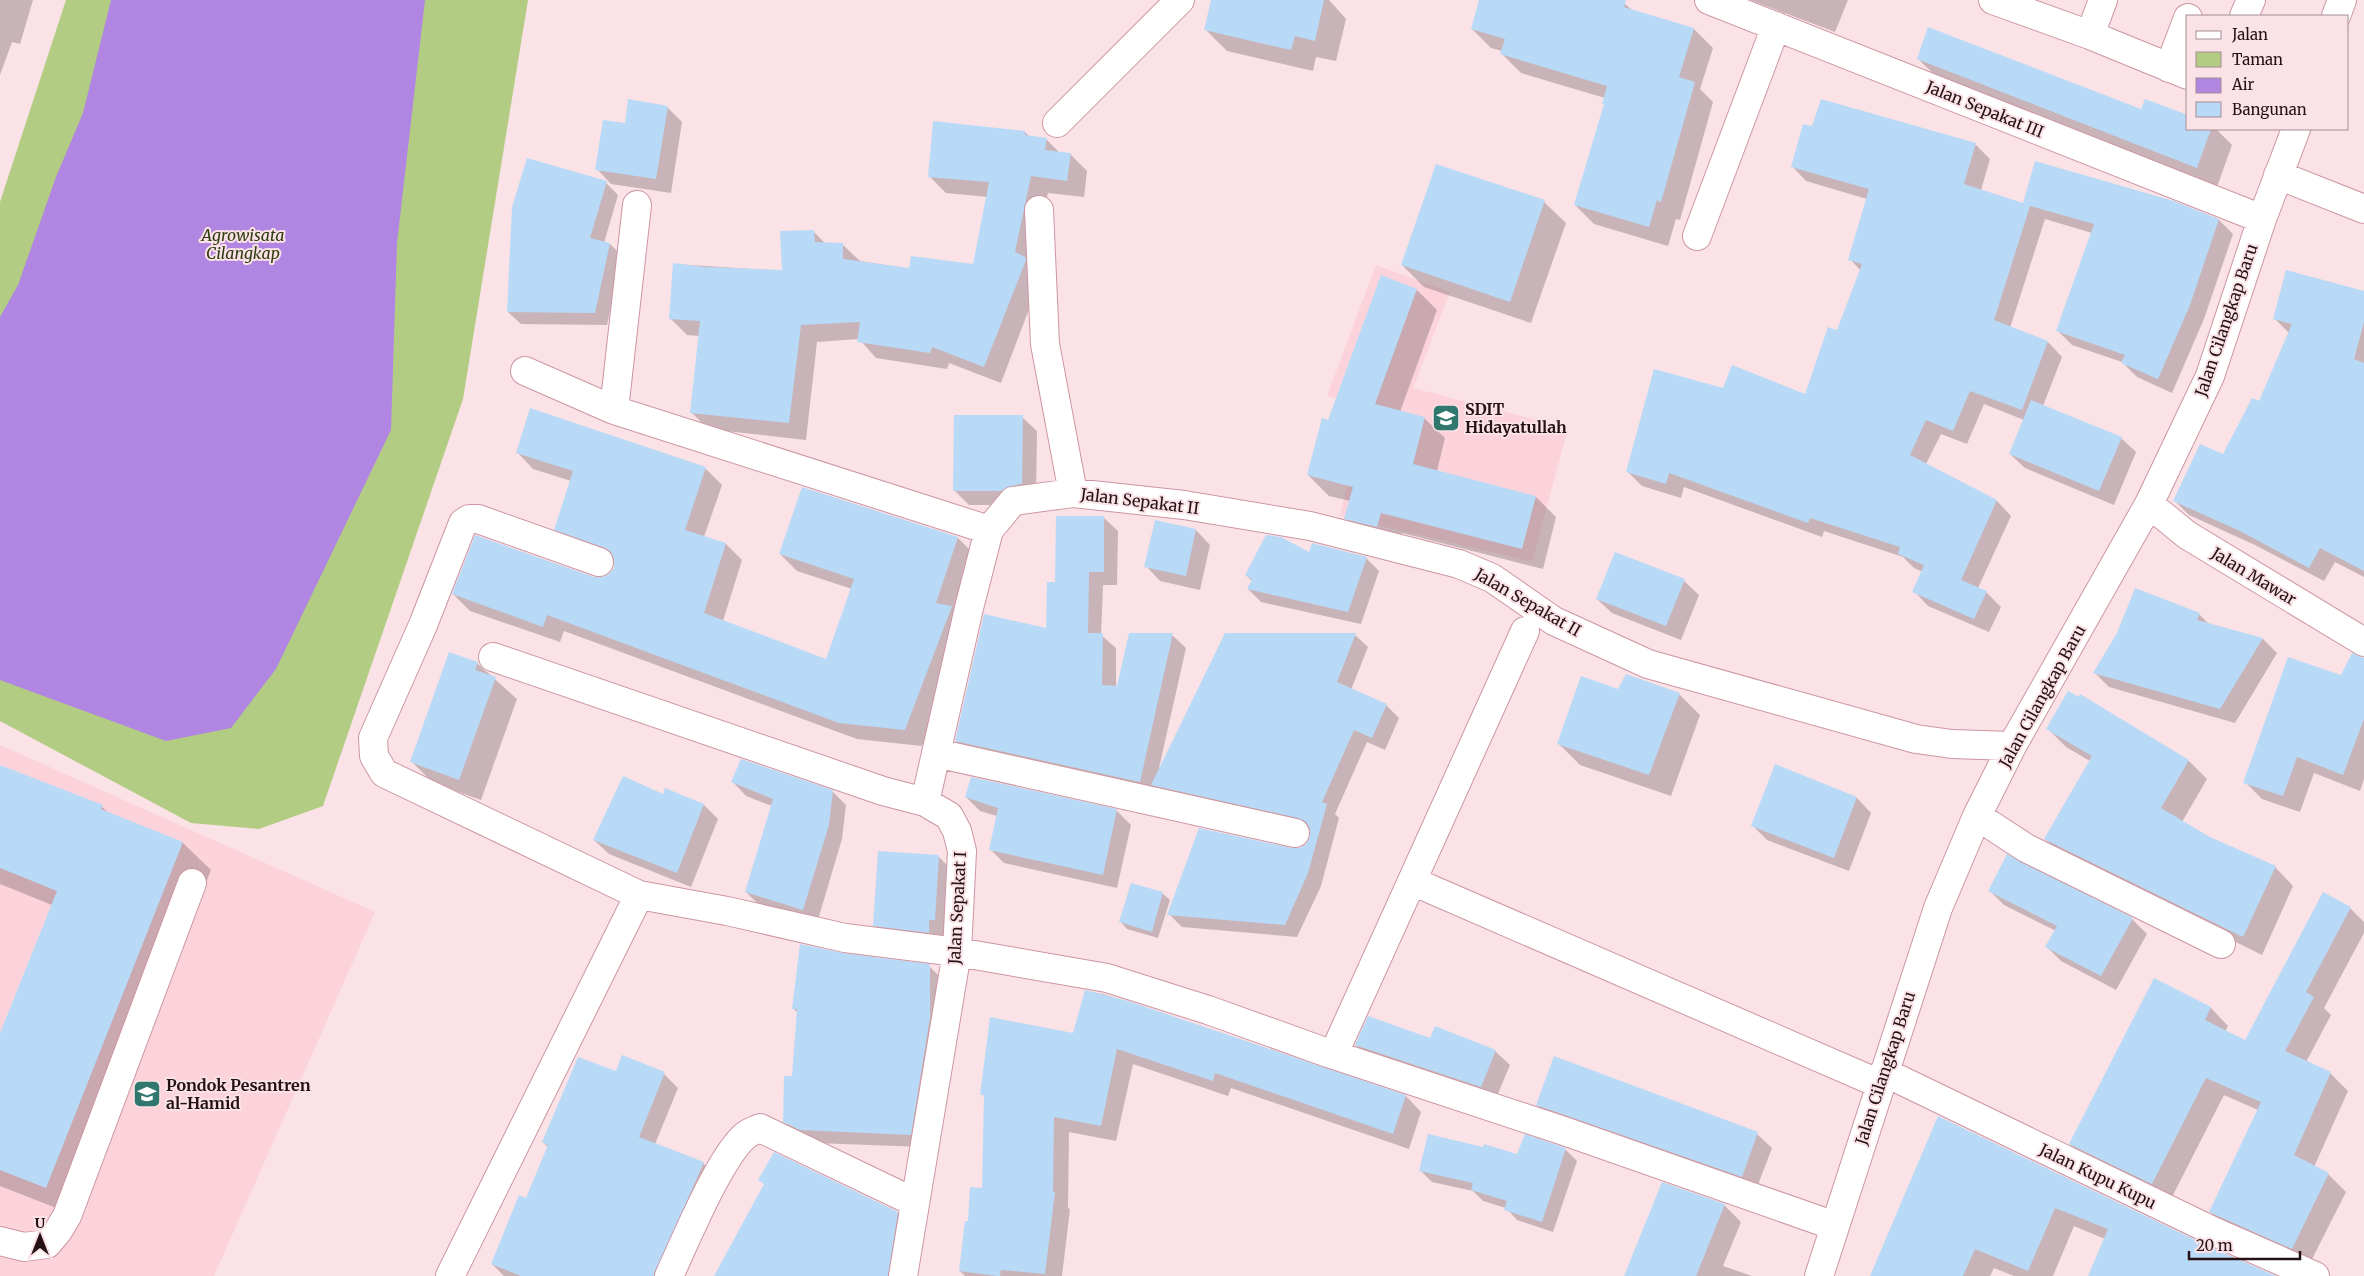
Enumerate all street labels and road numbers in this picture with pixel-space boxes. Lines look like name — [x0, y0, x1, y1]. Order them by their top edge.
street label: Jalan Sepakat III — [1922, 76, 2047, 142]
street label: Jalan Cilangkap Baru — [2190, 241, 2262, 400]
street label: Jalan Sepakat II — [1079, 484, 1200, 518]
street label: Jalan Mawar — [2207, 542, 2300, 609]
street label: Jalan Sepakat II — [1471, 563, 1585, 640]
street label: Jalan Cilangkap Baru — [1994, 621, 2090, 772]
street label: Jalan Sepakat I — [944, 851, 970, 966]
street label: Jalan Cilangkap Baru — [1850, 989, 1919, 1148]
street label: Jalan Kupu Kupu — [2035, 1139, 2160, 1213]

